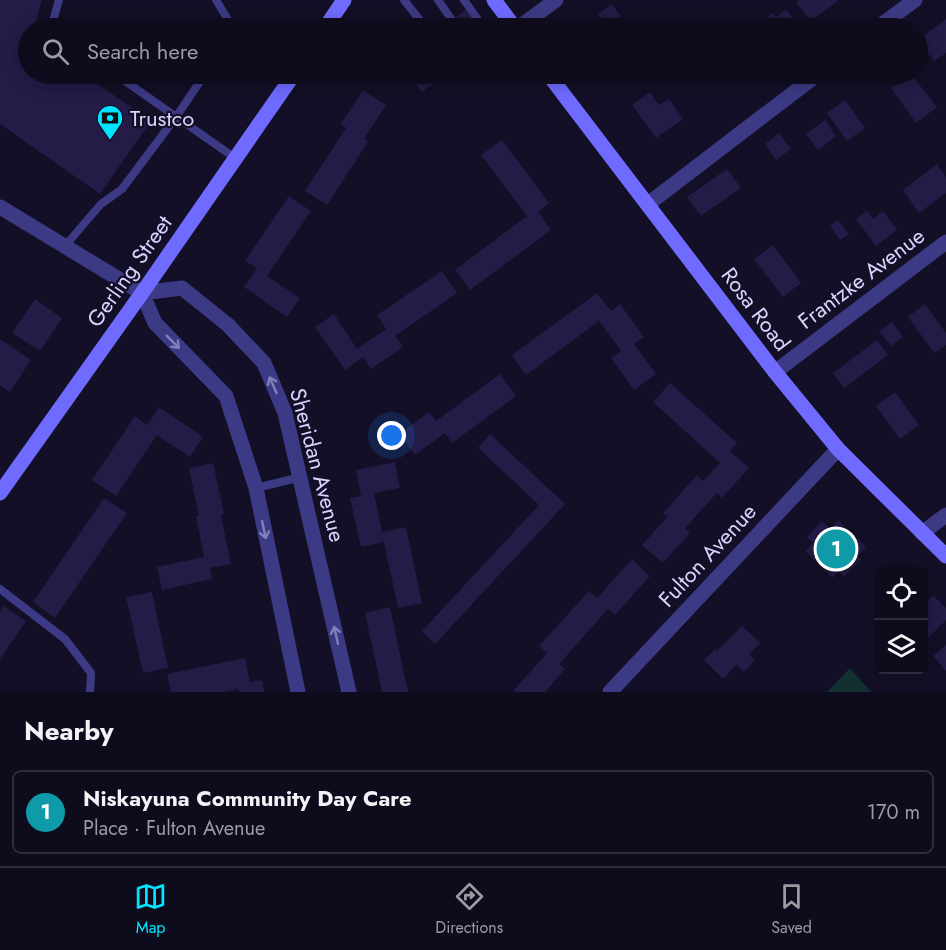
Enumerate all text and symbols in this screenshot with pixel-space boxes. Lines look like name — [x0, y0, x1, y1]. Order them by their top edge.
search box — [18, 18, 928, 84]
icon: search — [39, 35, 72, 68]
text: Search here — [87, 35, 198, 67]
place label: Trustco — [130, 102, 194, 134]
bank icon: Trustco — [95, 103, 125, 141]
street label: Gerling Street — [79, 208, 180, 333]
street label: Frantzke Avenue — [791, 220, 931, 336]
street label: Rosa Road — [714, 260, 798, 358]
one-way arrow — [165, 334, 180, 349]
one-way arrow — [267, 377, 279, 395]
street label: Sheridan Avenue — [282, 385, 354, 545]
your location — [377, 421, 406, 450]
street label: Fulton Avenue — [651, 496, 763, 614]
one-way arrow — [259, 520, 270, 539]
pin: 1 — [816, 526, 856, 572]
map controls — [874, 566, 928, 674]
button: locate — [874, 566, 928, 620]
button: layers — [874, 620, 928, 674]
one-way arrow — [330, 626, 342, 645]
text: Nearby — [24, 712, 113, 750]
text: Niskayuna Community Day Care — [83, 782, 412, 814]
text: 1 — [40, 798, 51, 827]
text: 170 m — [867, 798, 920, 827]
text: Place · Fulton Avenue — [83, 814, 265, 843]
tab: Map — [134, 880, 167, 939]
tab: Directions — [435, 880, 503, 939]
tab: Saved — [771, 880, 812, 939]

